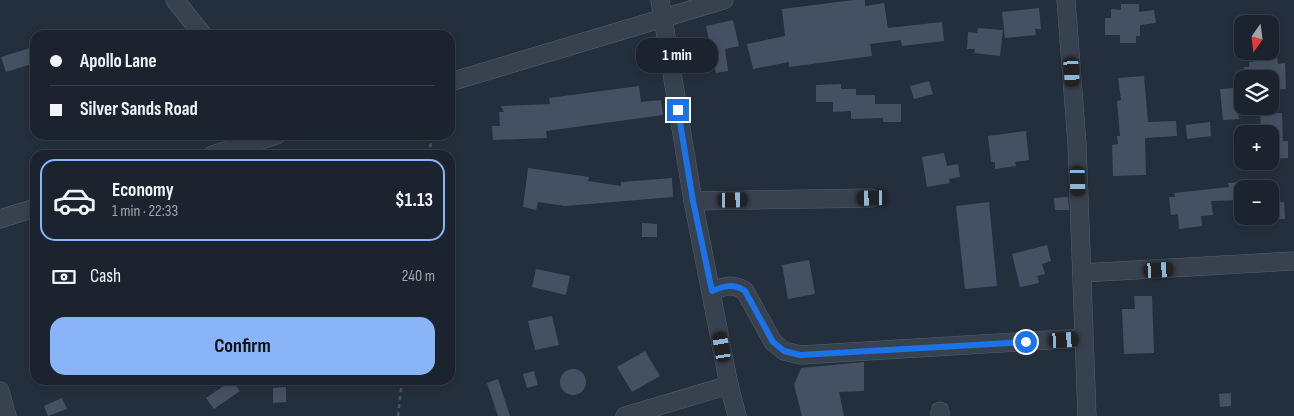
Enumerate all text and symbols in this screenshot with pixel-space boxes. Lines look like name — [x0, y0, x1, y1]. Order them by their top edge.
north arrow — [1234, 15, 1279, 60]
map controls — [1234, 15, 1279, 225]
callout: 1 min — [637, 38, 719, 72]
text: 1 min — [662, 46, 692, 65]
text: Apollo Lane — [80, 50, 157, 73]
car — [1063, 57, 1080, 87]
button: layers — [1234, 70, 1279, 115]
text: Silver Sands Road — [80, 98, 198, 121]
route end — [667, 99, 689, 121]
button: + — [1234, 125, 1279, 170]
car — [1069, 166, 1086, 196]
icon: car — [52, 178, 97, 223]
text: Economy — [112, 179, 174, 202]
button: − — [1234, 180, 1279, 225]
text: $1.13 — [395, 189, 433, 212]
car — [856, 190, 887, 206]
car — [717, 192, 748, 208]
text: 1 min · 22:33 — [112, 202, 178, 221]
car — [1143, 262, 1174, 278]
icon: cash — [50, 263, 78, 291]
text: Cash — [90, 265, 121, 288]
text: 240 m — [402, 267, 435, 286]
button: Confirm — [50, 317, 435, 375]
car — [712, 331, 731, 363]
route start — [1015, 331, 1037, 353]
car — [1048, 332, 1079, 348]

